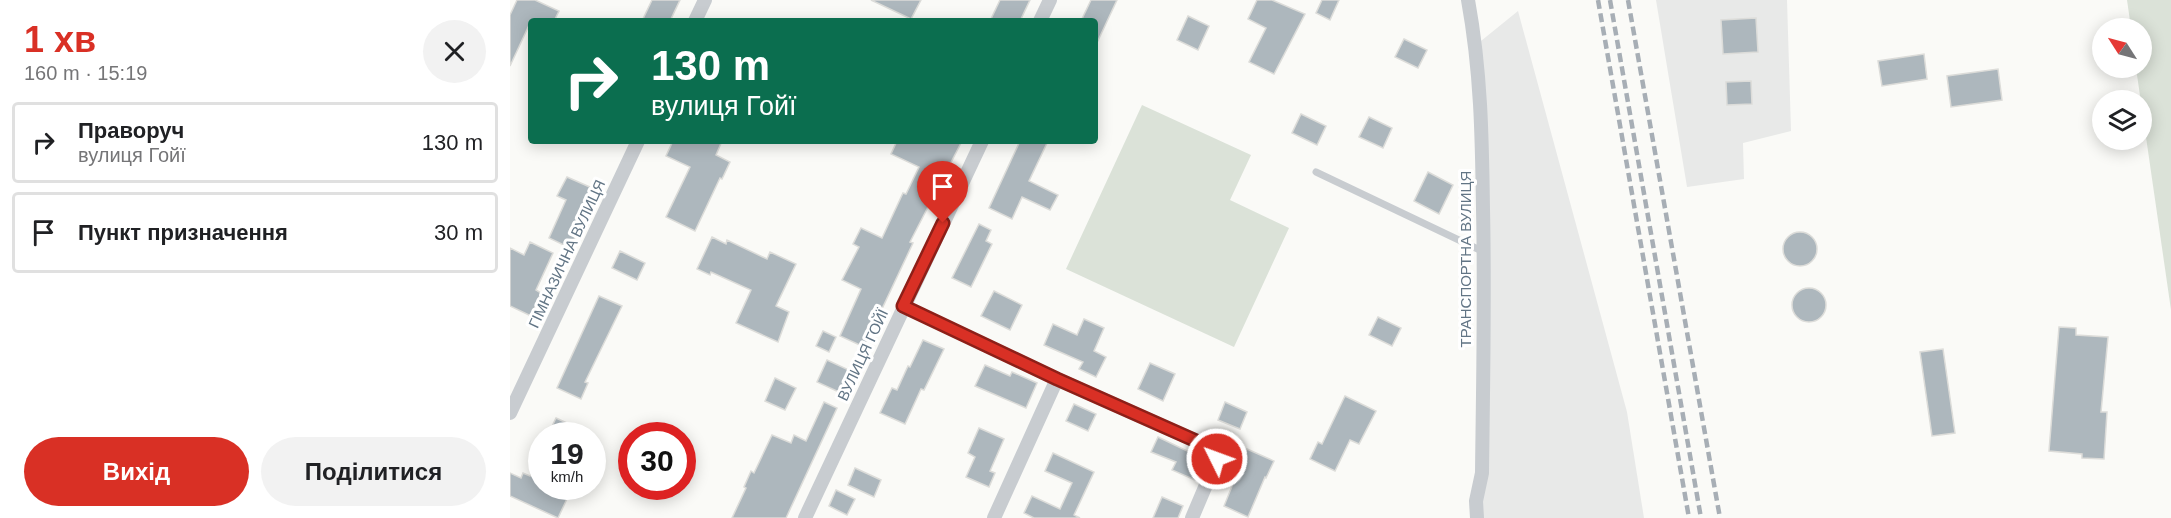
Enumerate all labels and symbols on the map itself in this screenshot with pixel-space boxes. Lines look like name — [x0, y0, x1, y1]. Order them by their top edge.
north arrow — [2092, 18, 2152, 78]
pin — [917, 161, 968, 223]
street label: ТРАНСПОРТНА ВУЛИЦЯ — [1457, 171, 1474, 347]
street label: ГІМНАЗИЧНА ВУЛИЦЯ — [525, 177, 608, 331]
street label: ВУЛИЦЯ ГОЙЇ — [834, 306, 892, 403]
speed limit sign: 30 — [618, 422, 696, 500]
position arrow — [1185, 427, 1249, 491]

